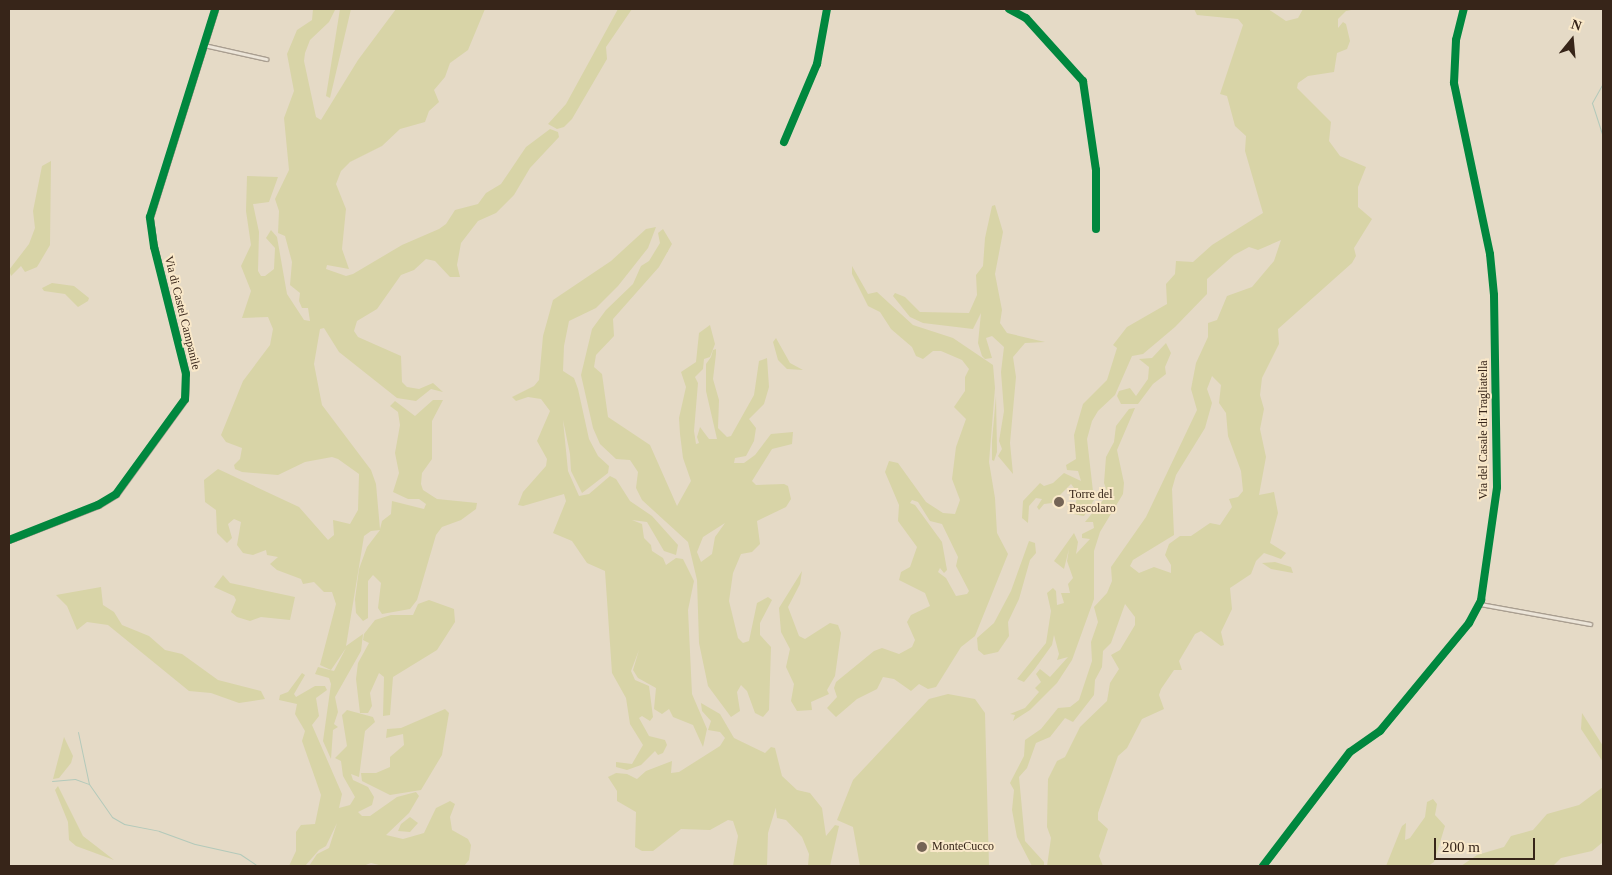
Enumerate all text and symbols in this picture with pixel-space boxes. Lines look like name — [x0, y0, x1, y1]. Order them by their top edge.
north arrow — [1547, 15, 1597, 65]
text: N — [1569, 17, 1584, 34]
street label: Via di Castel Campanile — [161, 255, 203, 371]
street label: Via del Casale di Tragliatella — [1477, 360, 1491, 500]
place label: Torre del Pascolaro — [1069, 488, 1116, 516]
marker: Torre del Pascolaro — [1053, 496, 1065, 508]
scale bar — [1437, 828, 1538, 860]
text: 200 m — [1442, 839, 1480, 855]
place label: MonteCucco — [932, 840, 994, 854]
marker: MonteCucco — [916, 841, 928, 853]

